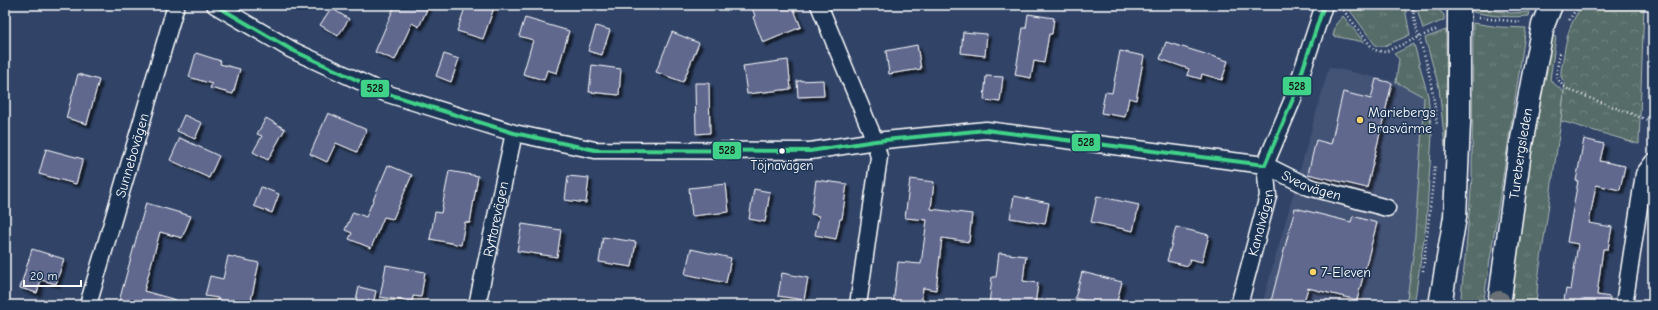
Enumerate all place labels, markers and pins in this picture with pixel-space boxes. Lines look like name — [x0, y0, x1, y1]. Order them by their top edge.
place label: Mariebergs Brasvärme — [1368, 104, 1436, 137]
marker: Mariebergs Brasvärme — [1355, 115, 1365, 125]
marker: Töjnavägen — [777, 146, 787, 156]
place label: Töjnavägen — [751, 158, 813, 173]
place label: 7-Eleven — [1321, 264, 1371, 281]
marker: 7-Eleven — [1308, 267, 1318, 277]

